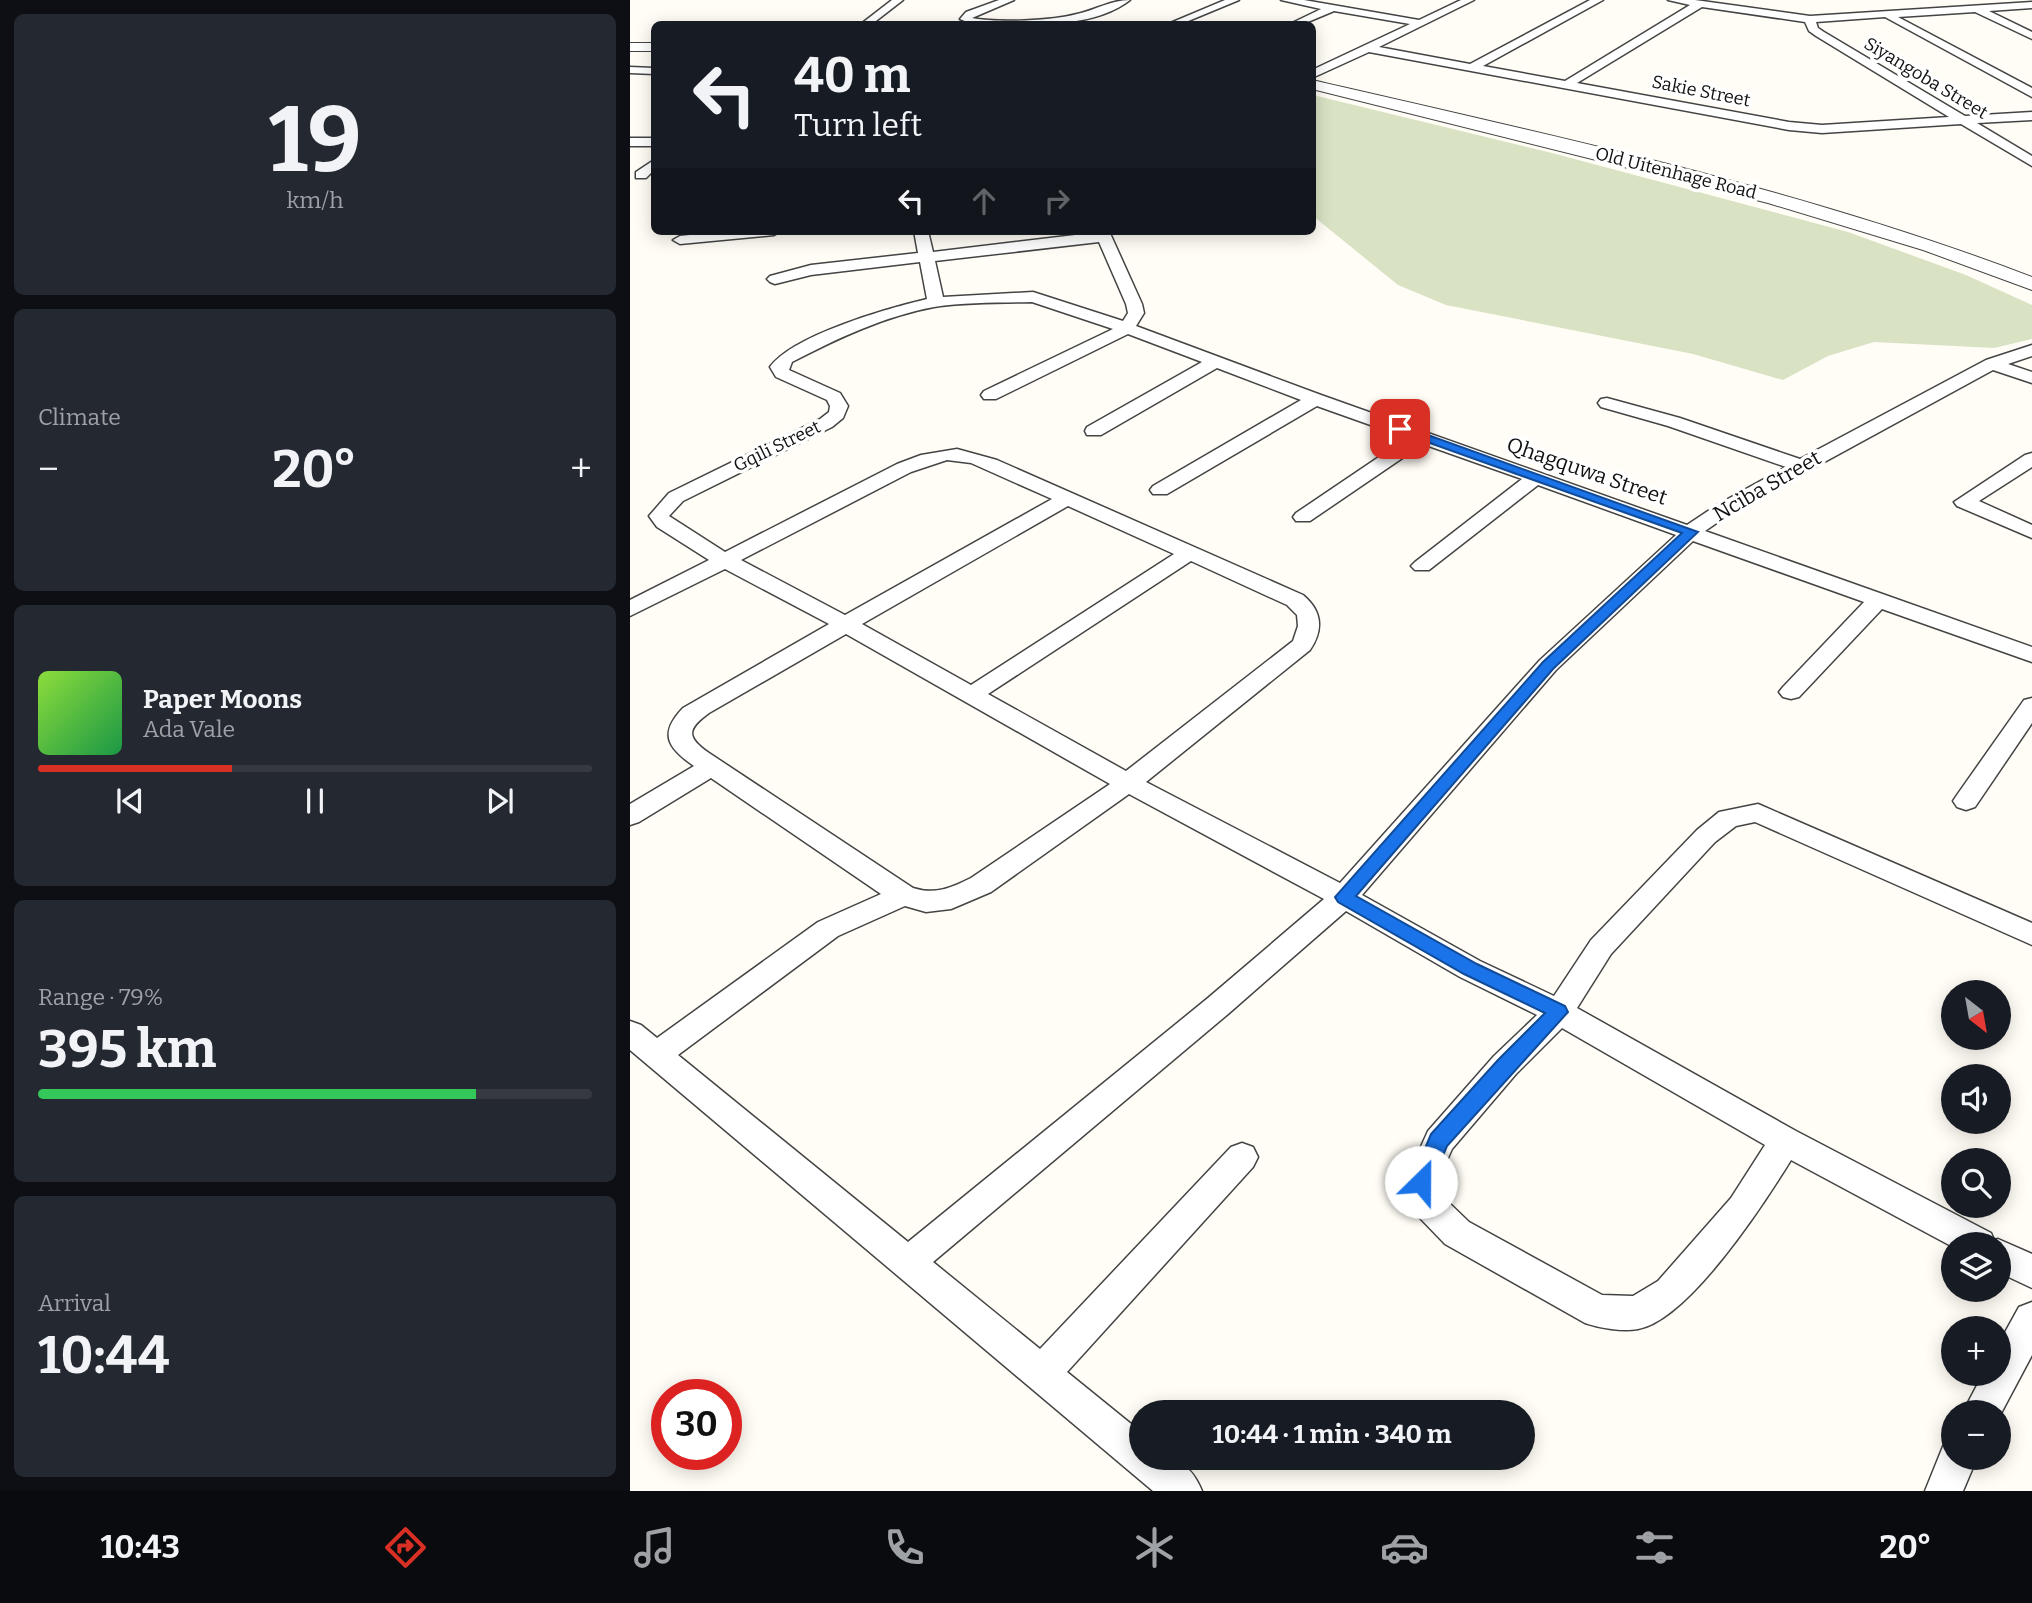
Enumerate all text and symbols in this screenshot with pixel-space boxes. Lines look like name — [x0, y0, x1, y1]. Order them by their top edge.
street label: Siyangoba Street — [1860, 32, 1992, 124]
text: 40 m — [794, 46, 911, 105]
icon: left — [679, 49, 770, 140]
street label: Sakie Street — [1650, 71, 1753, 111]
text: 19 — [268, 86, 362, 195]
text: Turn left — [794, 106, 922, 144]
street label: Old Uitenhage Road — [1593, 142, 1759, 204]
icon: left — [892, 182, 930, 220]
icon: ahead — [965, 182, 1003, 220]
icon: right — [1038, 182, 1076, 220]
text: km/h — [287, 186, 343, 214]
pin — [1370, 399, 1430, 459]
text: Climate — [38, 403, 121, 431]
icon: arrive — [1381, 410, 1419, 448]
street label: Gqili Street — [730, 415, 825, 477]
street label: Qhagquwa Street — [1503, 431, 1671, 511]
text: 20° — [272, 438, 357, 501]
street label: Nciba Street — [1708, 445, 1826, 527]
text: − — [38, 446, 59, 492]
text: + — [570, 446, 592, 492]
text: Paper Moons — [143, 684, 302, 715]
text: Ada Vale — [143, 715, 235, 743]
icon: previous — [111, 782, 149, 820]
icon: pause — [296, 782, 334, 820]
icon: next — [481, 782, 519, 820]
north arrow — [1941, 980, 2011, 1050]
map controls — [1941, 980, 2011, 1470]
text: Range · 79% — [38, 983, 163, 1011]
text: 395 km — [38, 1018, 216, 1081]
button: sound — [1941, 1064, 2011, 1134]
position arrow — [1384, 1145, 1458, 1219]
button: search — [1941, 1148, 2011, 1218]
button: layers — [1941, 1232, 2011, 1302]
text: Arrival — [38, 1289, 111, 1317]
button: + — [1941, 1316, 2011, 1386]
text: 10:44 — [38, 1324, 169, 1387]
speed limit sign: 30 — [651, 1379, 742, 1470]
button: − — [1941, 1400, 2011, 1470]
text: 10:44 · 1 min · 340 m — [1212, 1419, 1452, 1450]
icon: directions — [381, 1523, 430, 1572]
icon: music — [630, 1523, 679, 1572]
icon: phone — [880, 1523, 929, 1572]
icon: climate — [1130, 1523, 1179, 1572]
icon: car — [1380, 1523, 1429, 1572]
icon: filters — [1630, 1523, 1679, 1572]
text: 10:43 — [100, 1528, 180, 1566]
text: 20° — [1879, 1528, 1932, 1566]

